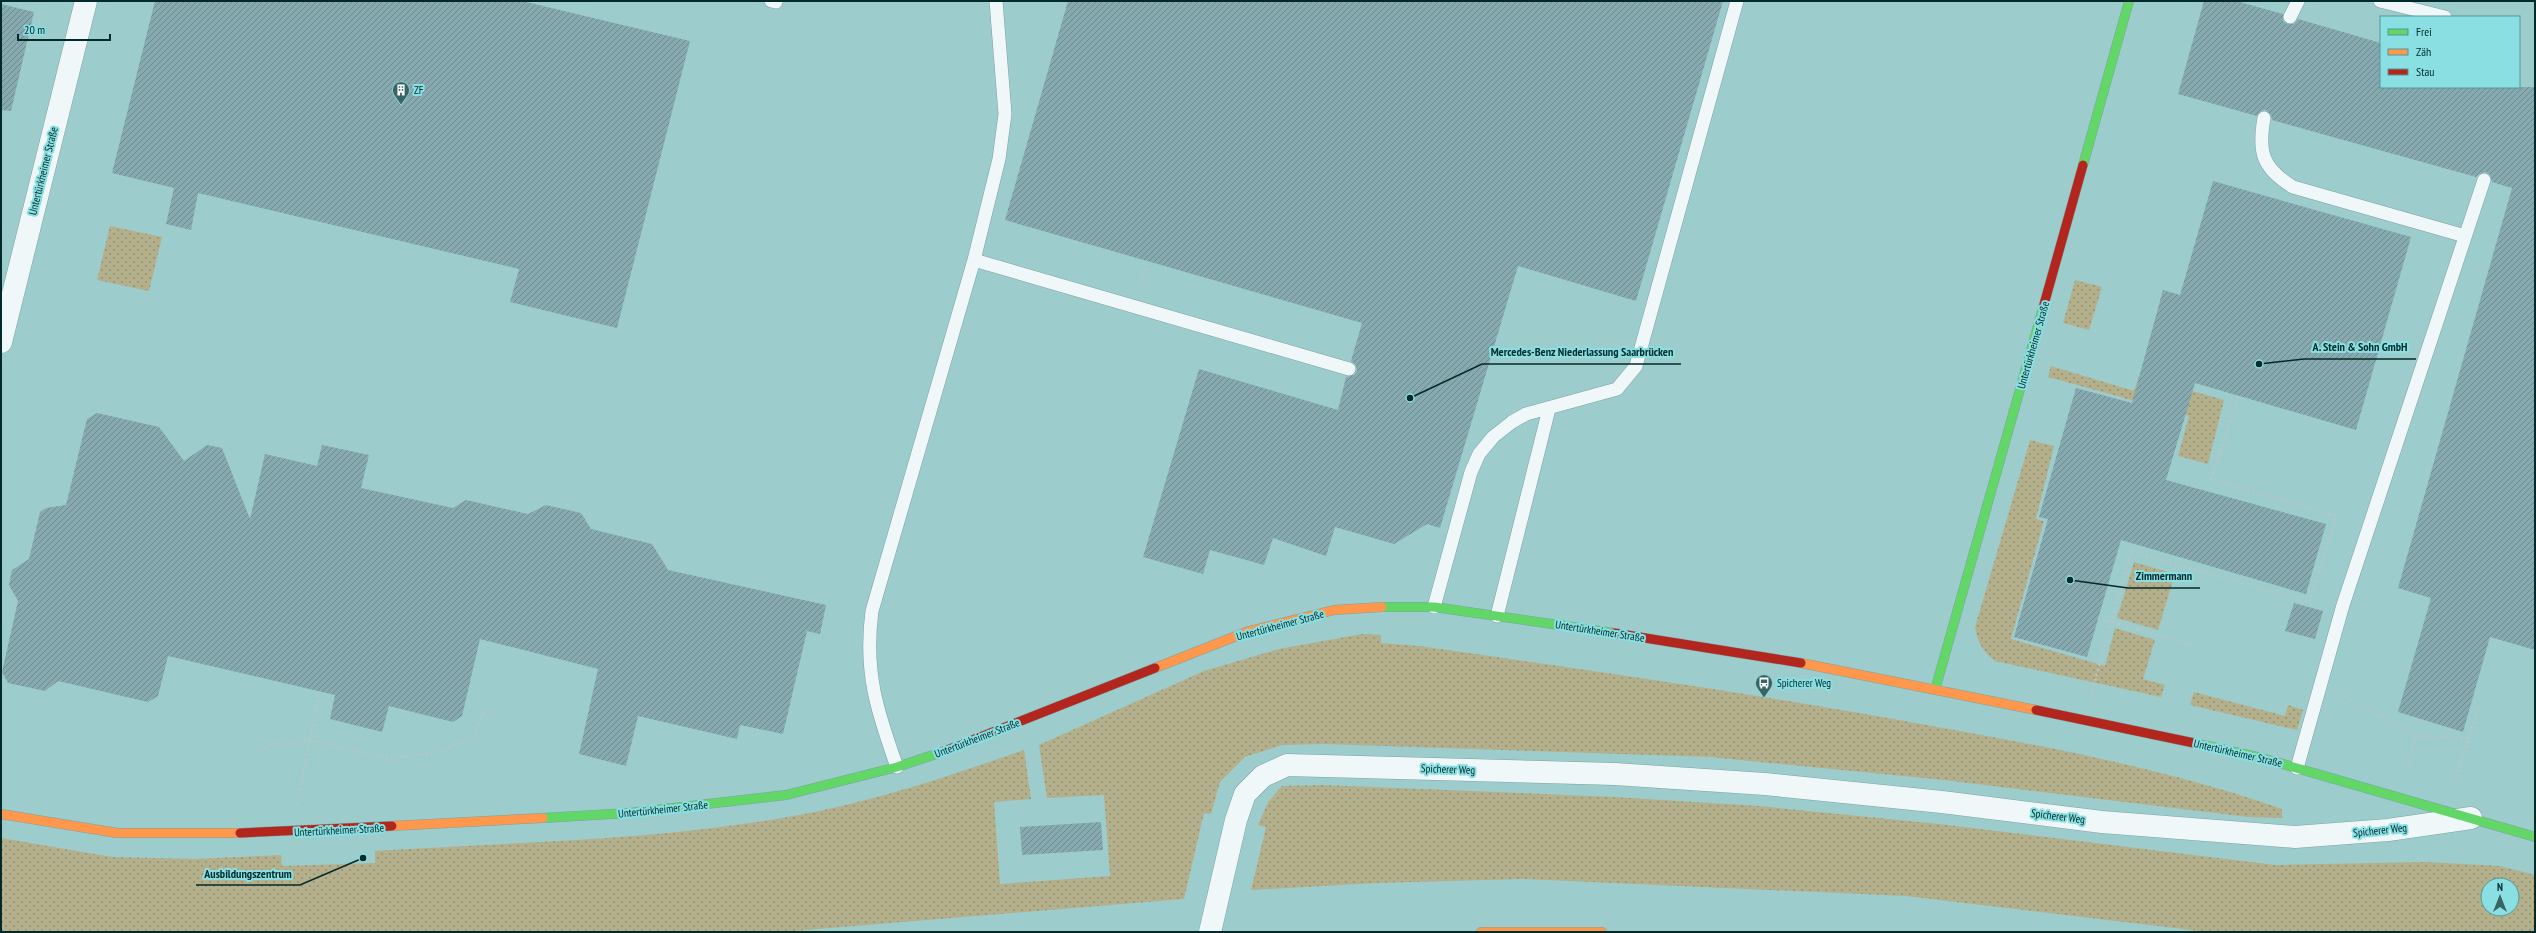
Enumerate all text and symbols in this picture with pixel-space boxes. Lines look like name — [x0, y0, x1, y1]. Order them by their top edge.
scale bar — [18, 16, 110, 42]
legend — [2380, 16, 2520, 88]
text: 20 m — [24, 22, 45, 37]
text: Frei — [2416, 24, 2432, 39]
text: Zäh — [2416, 44, 2431, 59]
text: Stau — [2416, 64, 2434, 79]
building icon: ZF — [391, 80, 411, 105]
place label: ZF — [414, 83, 424, 97]
street label: Untertürkheimer Straße — [25, 125, 61, 216]
street label: Untertürkheimer Straße — [2014, 299, 2052, 390]
callout: A. Stein & Sohn GmbH — [2304, 335, 2416, 359]
text: A. Stein & Sohn GmbH — [2312, 339, 2407, 354]
callout: Mercedes-Benz Niederlassung Saarbrücken — [1482, 340, 1681, 364]
text: Mercedes-Benz Niederlassung Saarbrücken — [1491, 344, 1673, 359]
callout: Zimmermann — [2128, 564, 2200, 588]
text: Zimmermann — [2136, 568, 2192, 583]
street label: Untertürkheimer Straße — [1235, 606, 1326, 643]
street label: Untertürkheimer Straße — [1554, 617, 1646, 645]
bus stop icon: Spicherer Weg — [1754, 673, 1774, 698]
place label: Spicherer Weg — [1777, 676, 1831, 690]
street label: Untertürkheimer Straße — [932, 715, 1022, 761]
street label: Untertürkheimer Straße — [2192, 736, 2284, 770]
street label: Spicherer Weg — [1421, 761, 1476, 777]
street label: Untertürkheimer Straße — [617, 797, 709, 821]
street label: Spicherer Weg — [2030, 806, 2086, 826]
street label: Spicherer Weg — [2352, 820, 2408, 840]
street label: Untertürkheimer Straße — [294, 821, 385, 839]
callout: Ausbildungszentrum — [196, 861, 300, 885]
text: Ausbildungszentrum — [203, 866, 292, 881]
north arrow — [2480, 877, 2520, 917]
text: N — [2497, 880, 2503, 894]

